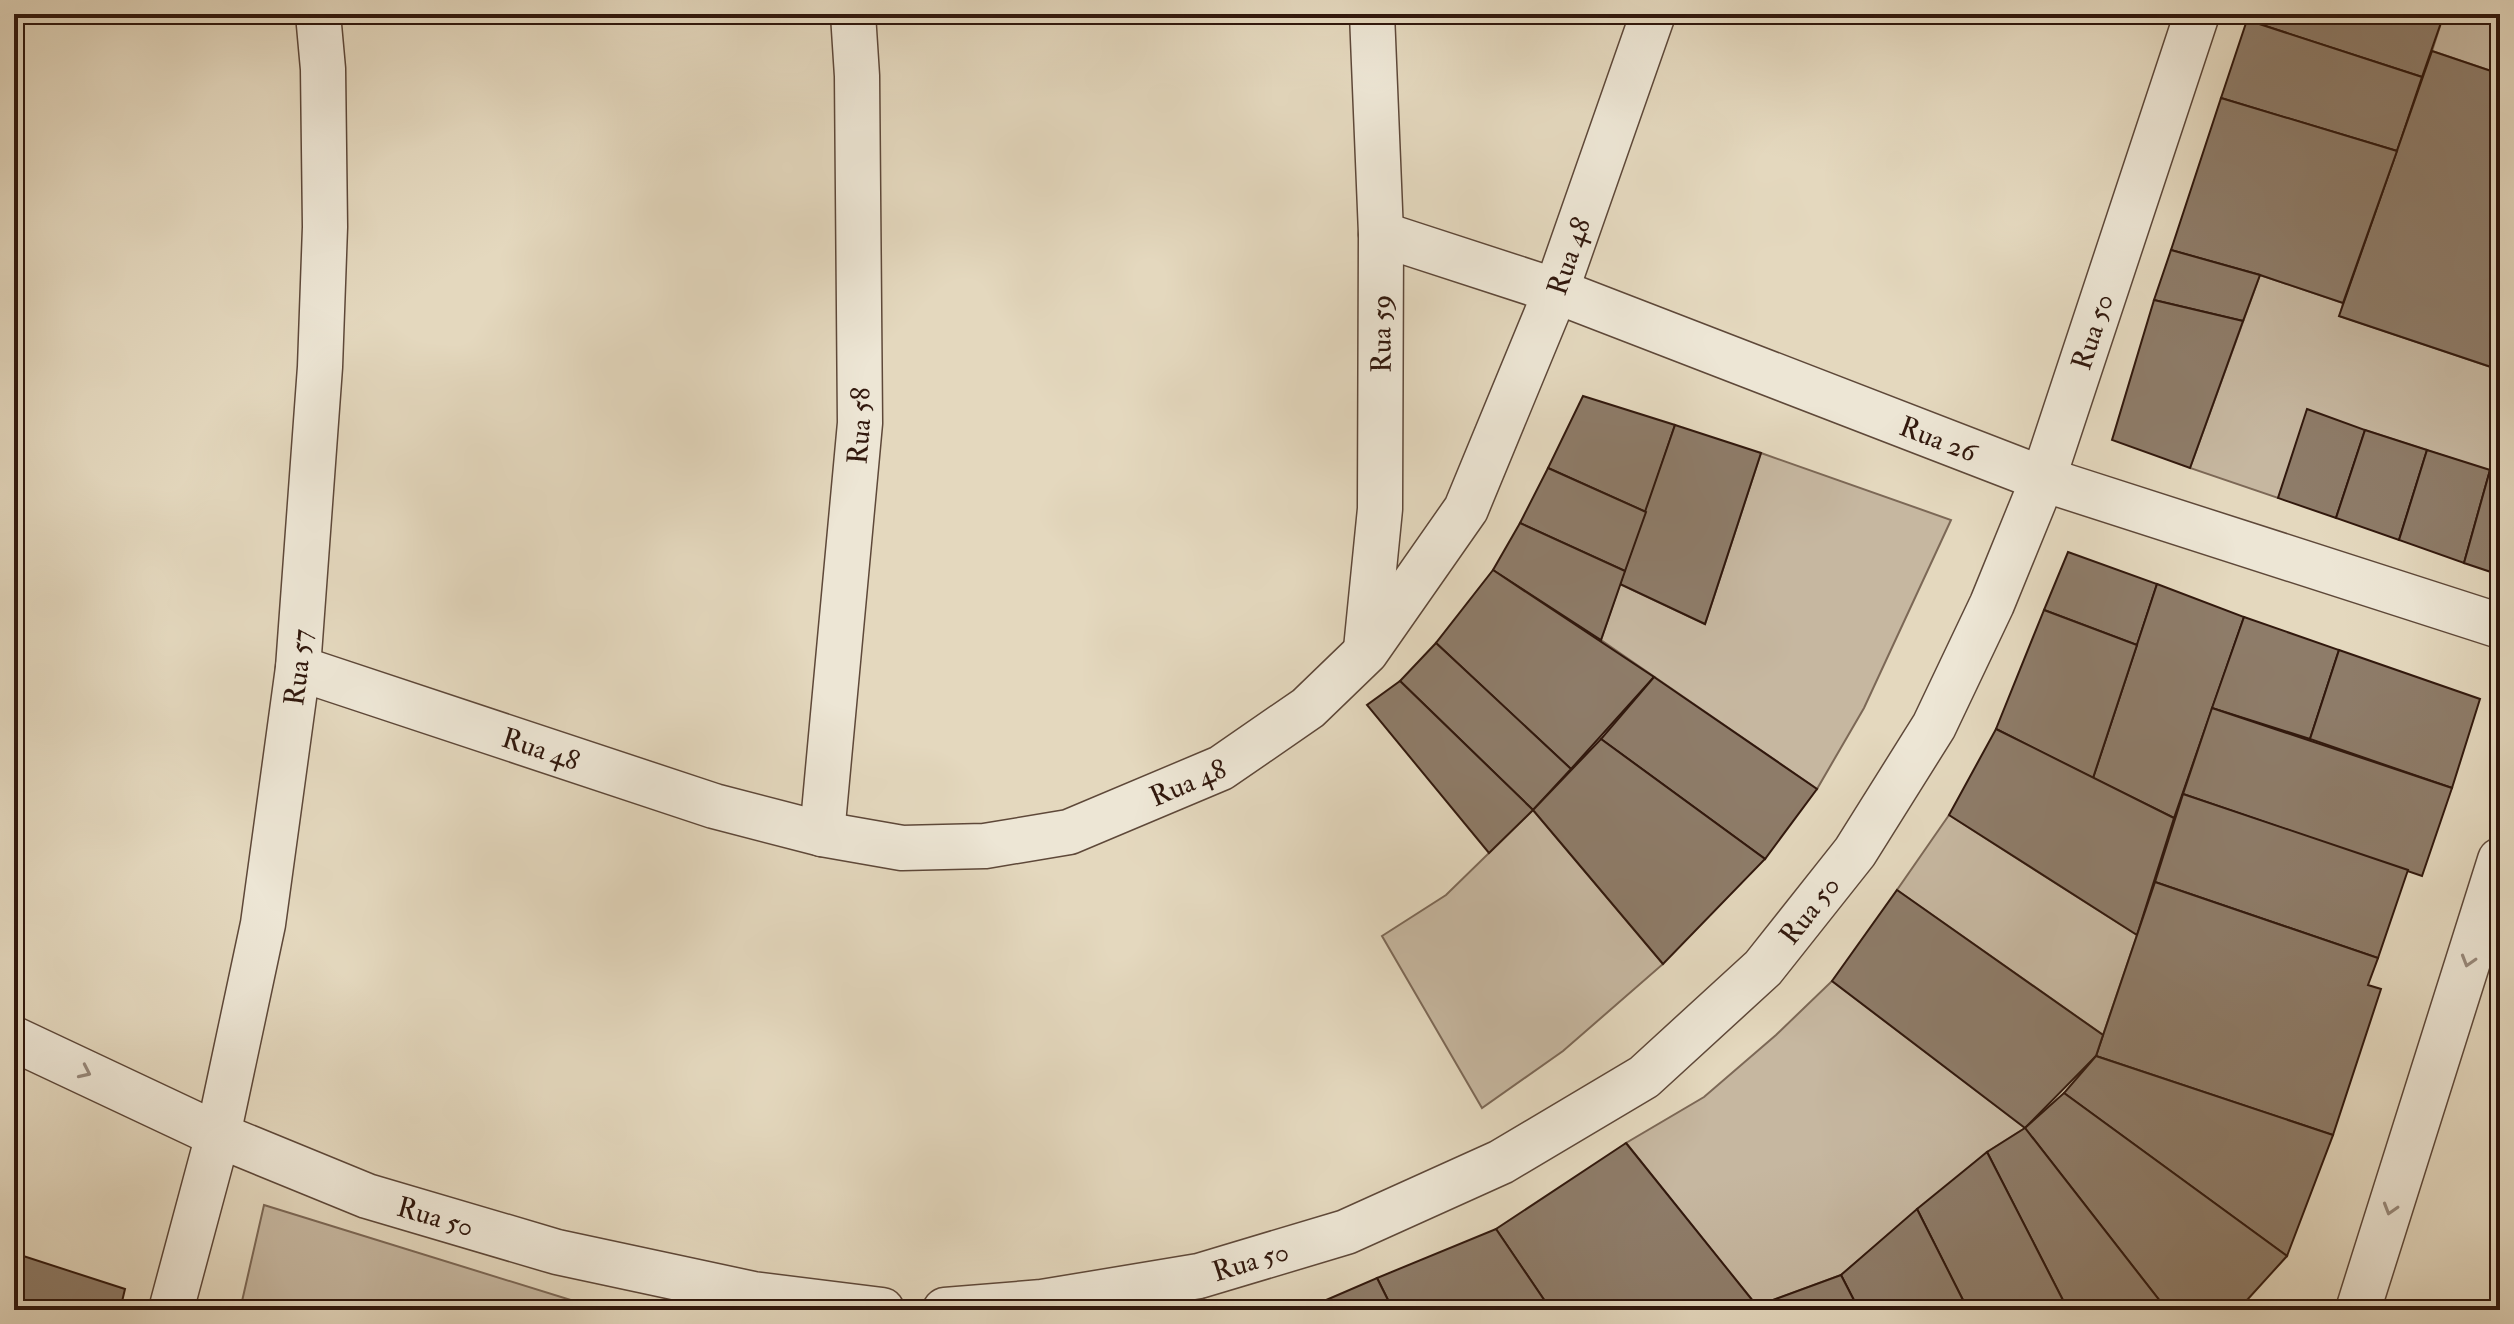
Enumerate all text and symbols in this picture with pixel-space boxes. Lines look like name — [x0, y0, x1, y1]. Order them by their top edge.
street label: Rua 48 — [1540, 213, 1599, 300]
street label: Rua 50 — [2064, 289, 2122, 375]
street label: Rua 59 — [1364, 294, 1400, 373]
street label: Rua 58 — [840, 387, 879, 466]
street label: Rua 26 — [1894, 409, 1983, 471]
street label: Rua 57 — [277, 628, 320, 708]
street label: Rua 48 — [497, 721, 584, 779]
street label: Rua 48 — [1145, 752, 1232, 815]
street label: Rua 50 — [1772, 869, 1848, 952]
one-way arrow — [2461, 953, 2477, 967]
one-way arrow — [76, 1063, 91, 1079]
street label: Rua 50 — [393, 1190, 478, 1245]
one-way arrow — [2383, 1201, 2399, 1215]
street label: Rua 50 — [1208, 1234, 1293, 1290]

